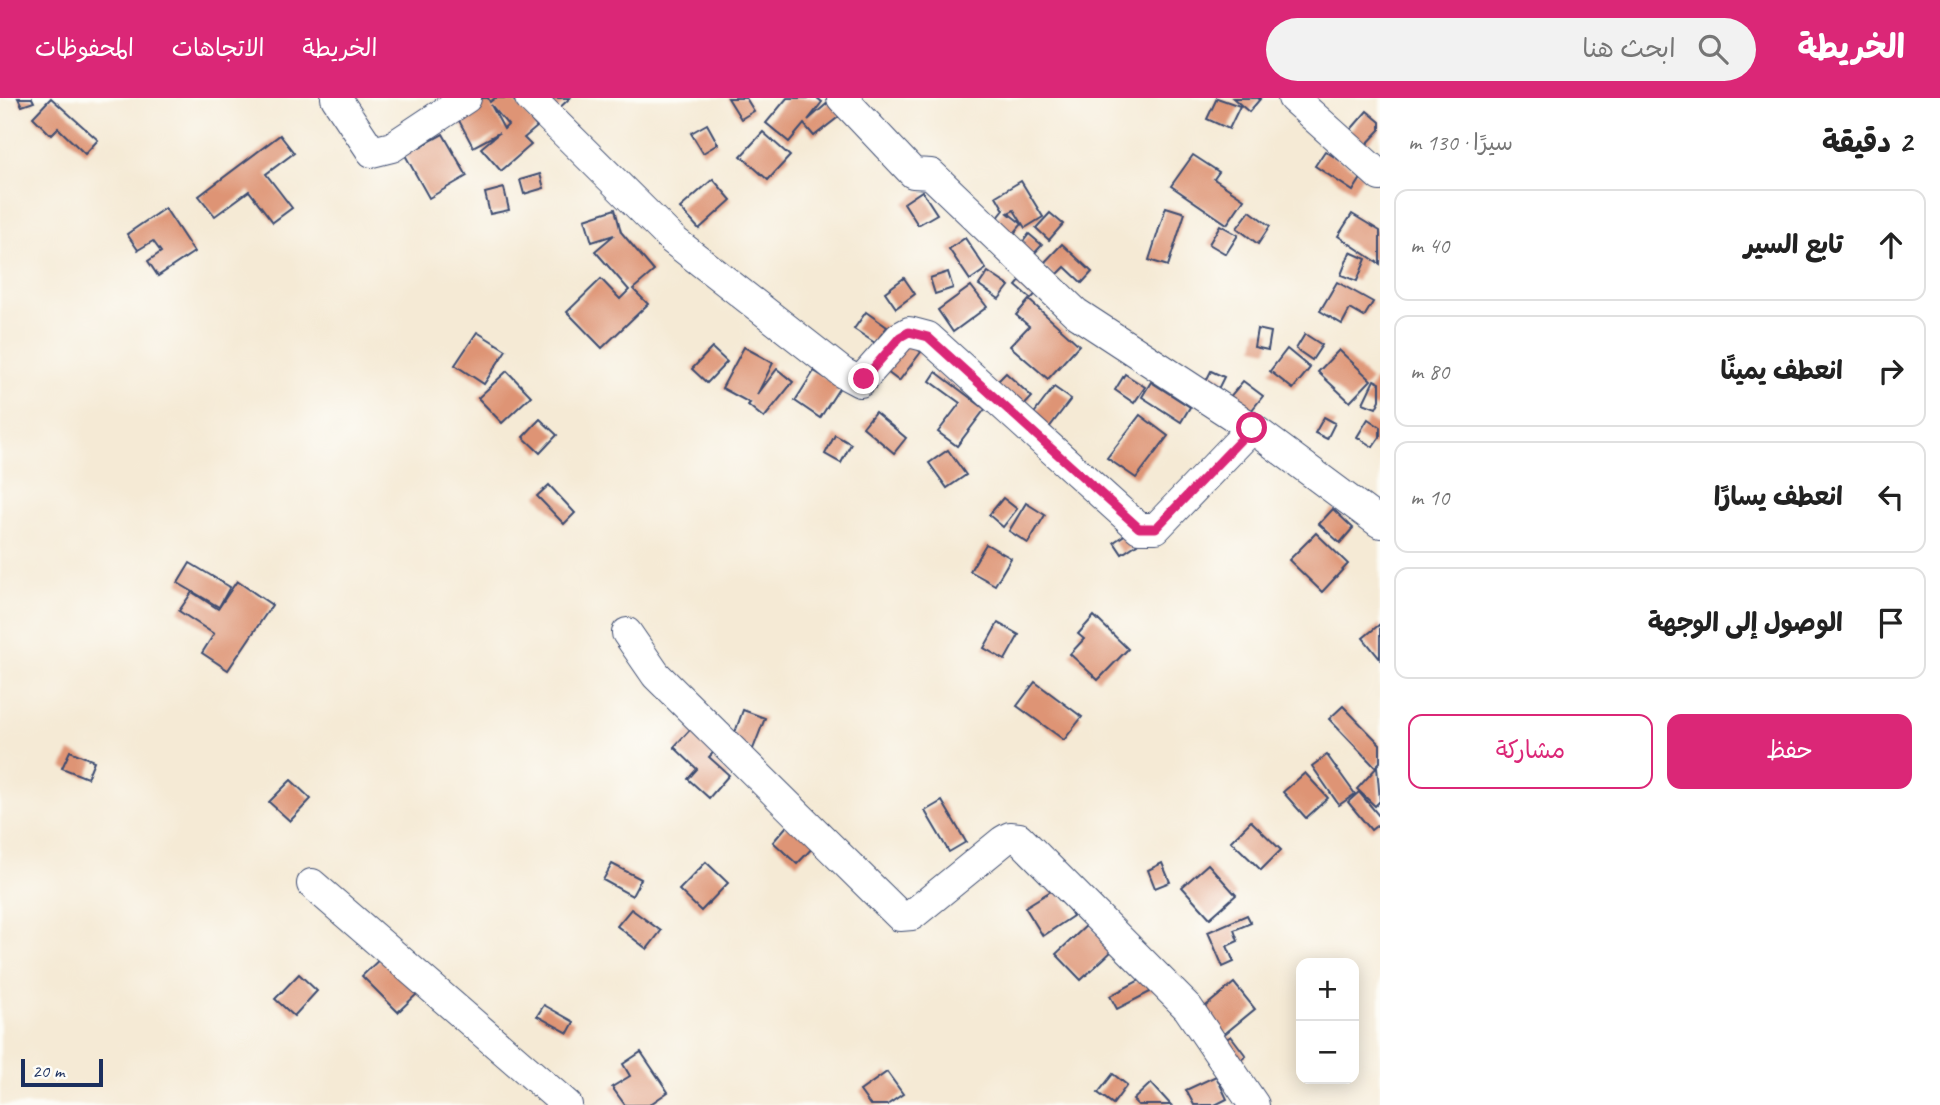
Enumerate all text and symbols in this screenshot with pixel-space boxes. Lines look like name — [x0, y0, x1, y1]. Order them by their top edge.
search box — [1266, 18, 1756, 81]
text: الخريطة — [1798, 26, 1905, 68]
icon: search — [1694, 30, 1732, 68]
text: ابحث هنا — [1582, 32, 1676, 65]
text: المحفوظات — [35, 33, 134, 63]
text: الاتجاهات — [172, 33, 265, 63]
text: الخريطة — [303, 33, 377, 63]
text: 2 دقيقة — [1822, 123, 1912, 161]
text: سيرًا · 130 m — [1408, 128, 1513, 157]
icon: ahead — [1872, 226, 1910, 264]
text: تابع السير — [1744, 228, 1843, 261]
text: 40 m — [1410, 231, 1449, 260]
icon: right — [1872, 352, 1910, 390]
text: انعطف يمينًا — [1721, 354, 1843, 387]
text: 80 m — [1410, 357, 1449, 386]
route end — [848, 363, 879, 394]
route start — [1236, 412, 1267, 443]
icon: left — [1872, 478, 1910, 516]
text: انعطف يسارًا — [1714, 480, 1843, 513]
text: 10 m — [1410, 483, 1449, 512]
icon: arrive — [1872, 604, 1910, 642]
text: الوصول إلى الوجهة — [1648, 606, 1843, 639]
button: مشاركة — [1408, 714, 1653, 789]
button: حفظ — [1667, 714, 1912, 789]
map controls — [1296, 958, 1359, 1084]
button: + — [1296, 958, 1359, 1021]
button: − — [1296, 1021, 1359, 1084]
scale bar — [21, 1056, 103, 1088]
text: 20 m — [32, 1059, 64, 1083]

